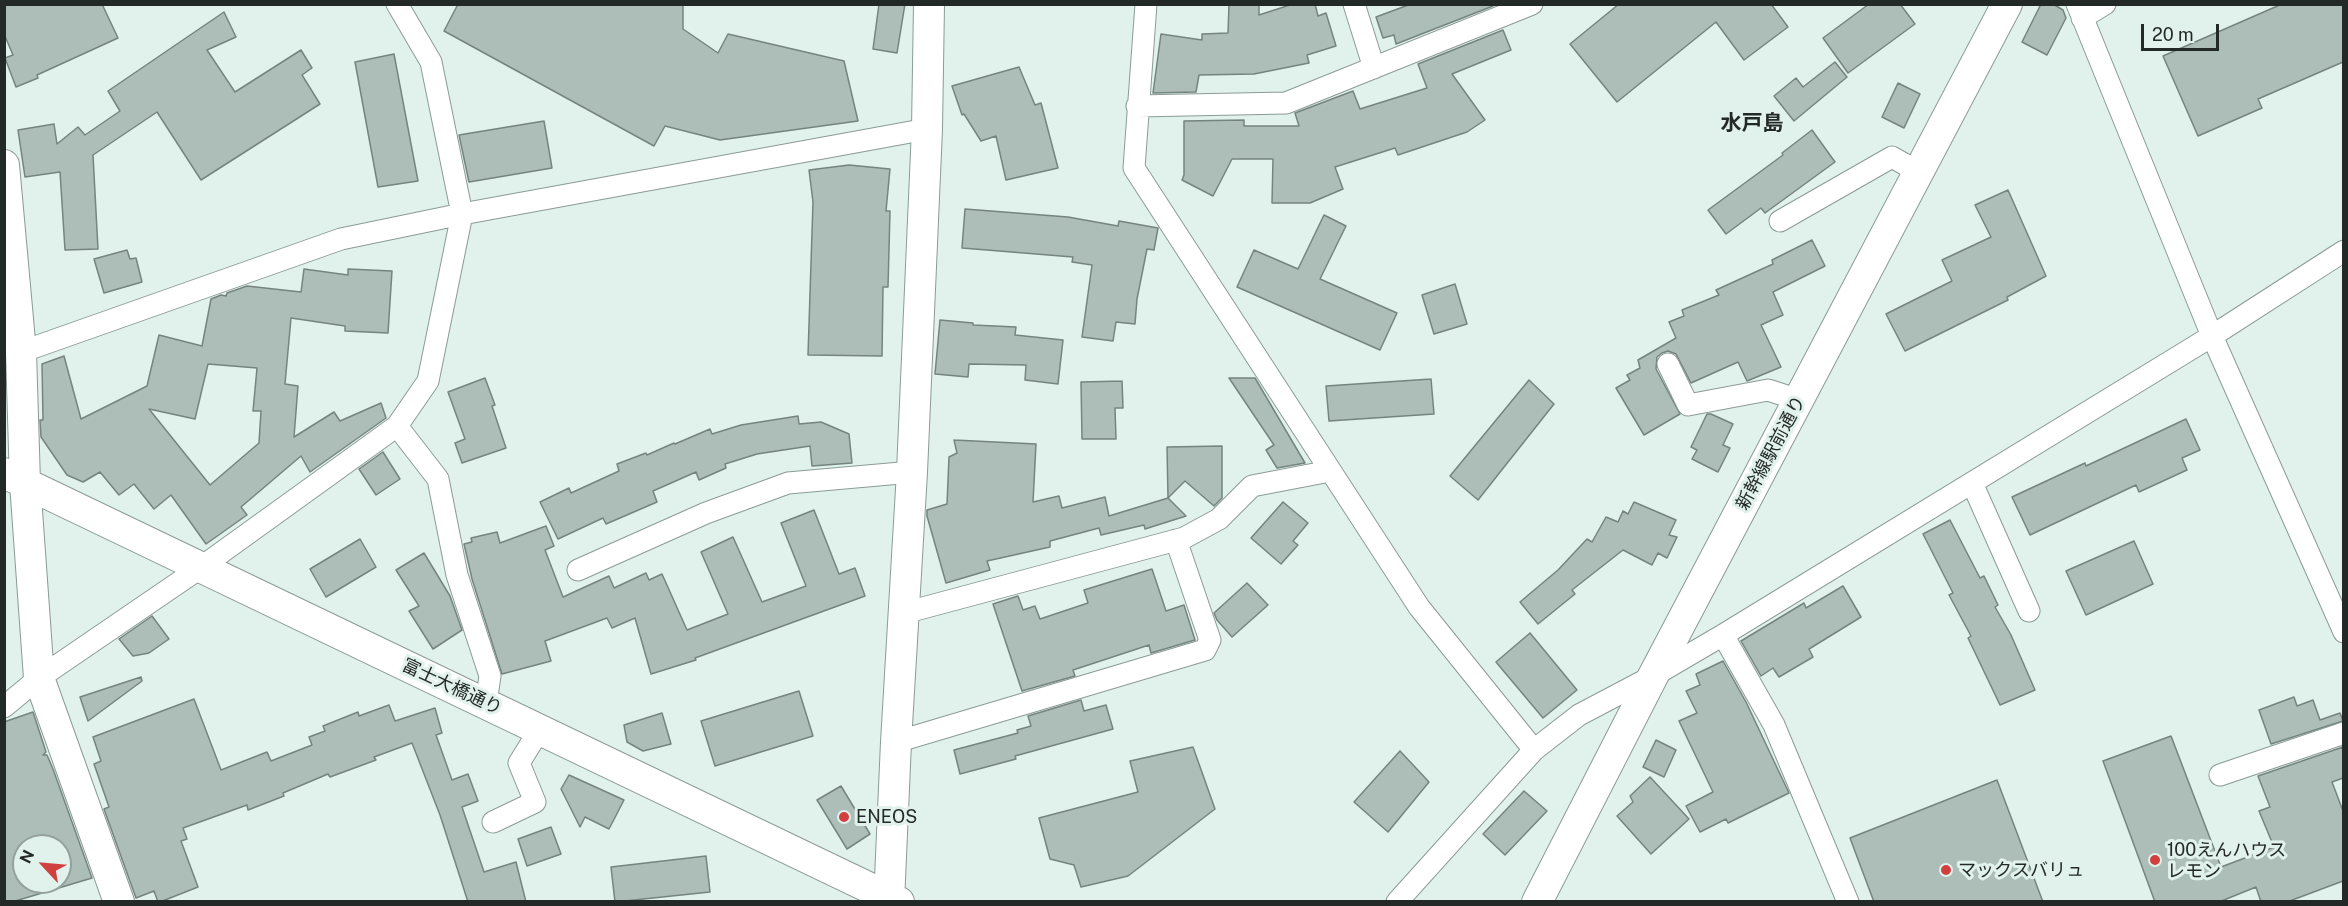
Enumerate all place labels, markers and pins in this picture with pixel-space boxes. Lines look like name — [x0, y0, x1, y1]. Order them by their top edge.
place label: ENEOS — [856, 806, 917, 828]
marker: ENEOS — [837, 810, 851, 824]
place label: 100えんハウス レモン — [2167, 839, 2286, 882]
marker: 100えんハウス レモン — [2148, 853, 2162, 867]
place label: マックスバリュ — [1958, 859, 2084, 881]
marker: マックスバリュ — [1939, 863, 1953, 877]

